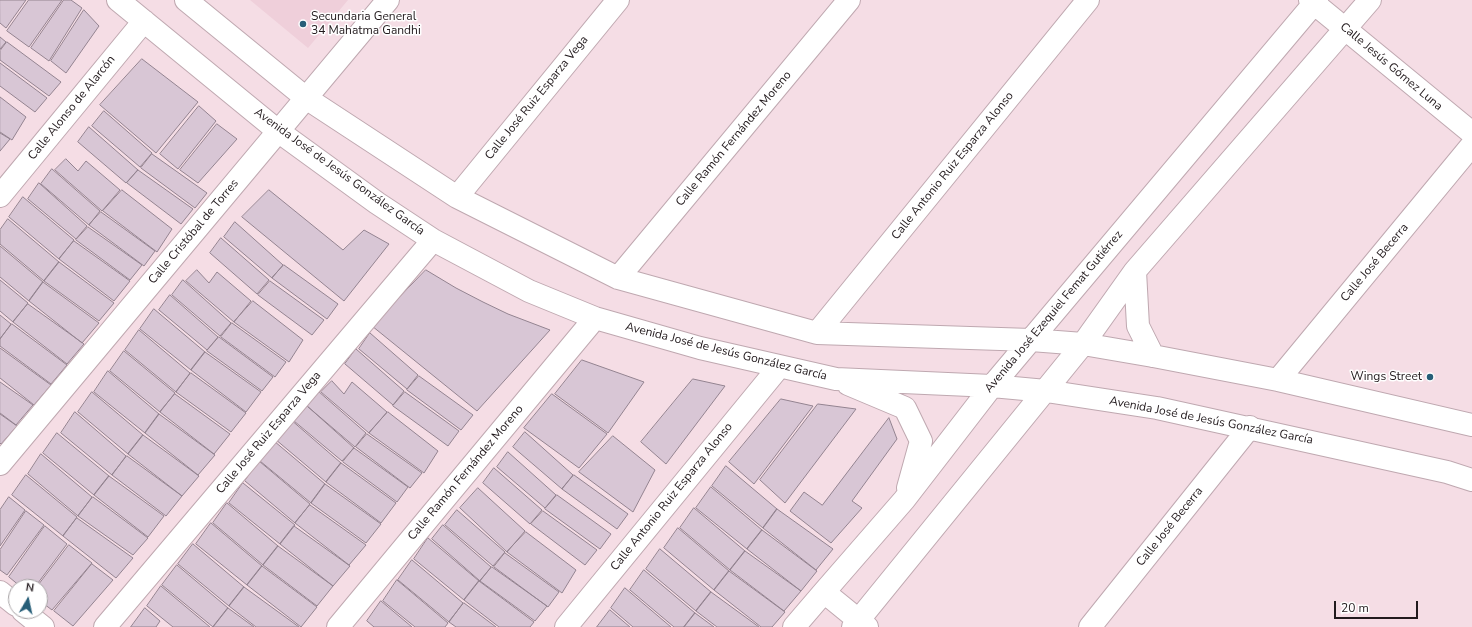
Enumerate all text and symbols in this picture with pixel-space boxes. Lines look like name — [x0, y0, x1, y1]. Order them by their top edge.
place label: Secundaria General 34 Mahatma Gandhi — [311, 10, 421, 38]
marker: Secundaria General 34 Mahatma Gandhi — [298, 19, 308, 29]
street label: Calle Jesús Gómez Luna — [1337, 20, 1445, 114]
street label: Calle José Ruiz Esparza Vega — [483, 33, 591, 163]
street label: Calle Alonso de Alarcón — [25, 53, 119, 163]
street label: Calle Ramón Fernández Moreno — [673, 68, 795, 210]
street label: Calle Antonio Ruiz Esparza Alonso — [889, 89, 1017, 243]
street label: Avenida José de Jesús González García — [251, 105, 427, 239]
street label: Calle Cristóbal de Torres — [146, 177, 242, 287]
street label: Calle José Becerra — [1338, 221, 1412, 305]
street label: Avenida José Ezequiel Femat Gutiérrez — [982, 228, 1126, 396]
street label: Avenida José de Jesús González García — [624, 320, 828, 384]
street label: Calle José Ruiz Esparza Vega — [214, 369, 324, 497]
place label: Wings Street — [1351, 370, 1422, 384]
marker: Wings Street — [1425, 372, 1435, 382]
street label: Avenida José de Jesús González García — [1108, 394, 1314, 448]
street label: Calle Ramón Fernández Moreno — [405, 402, 527, 544]
street label: Calle Antonio Ruiz Esparza Alonso — [608, 420, 736, 574]
street label: Calle José Becerra — [1134, 484, 1206, 570]
north arrow — [8, 579, 48, 619]
text: N — [25, 580, 35, 596]
scale bar — [1336, 593, 1420, 619]
text: 20 m — [1341, 600, 1369, 616]

